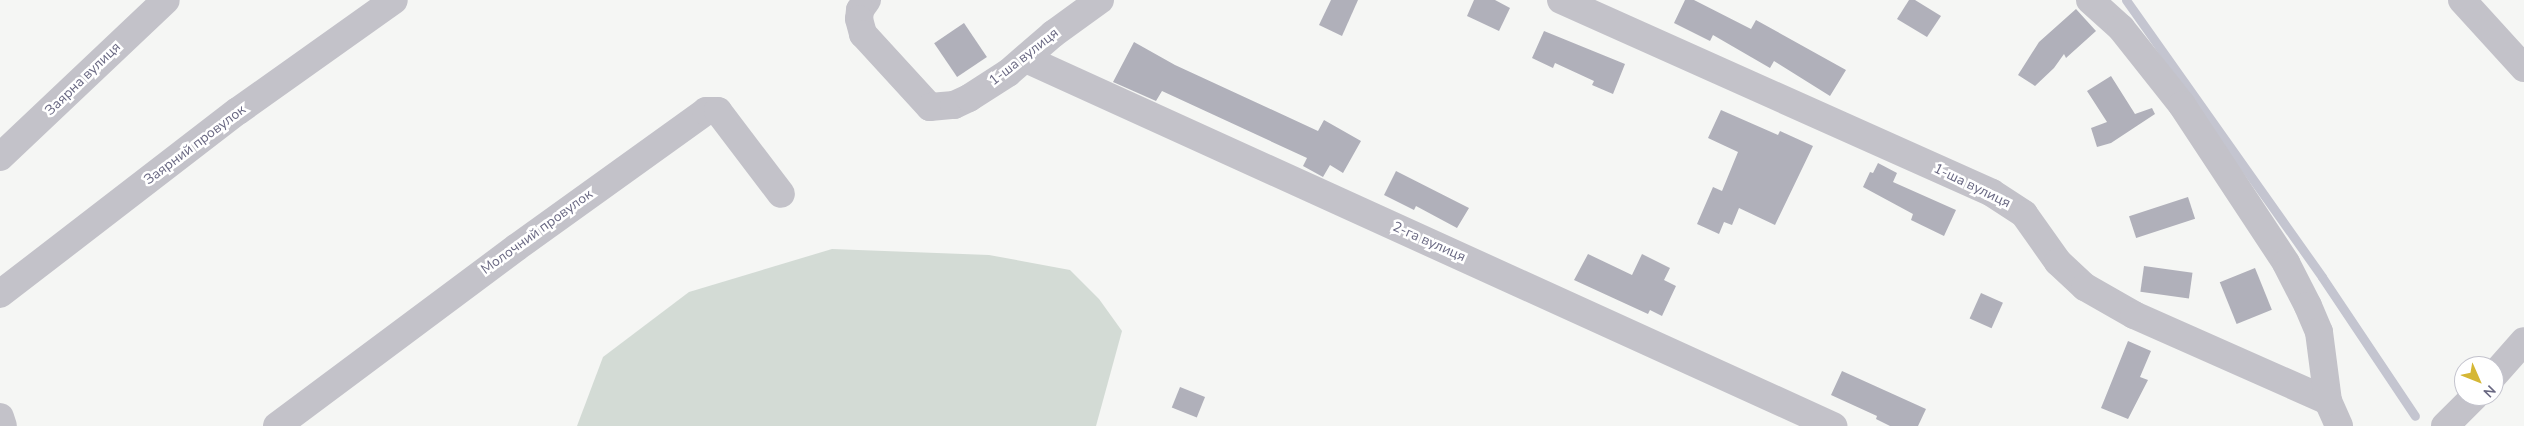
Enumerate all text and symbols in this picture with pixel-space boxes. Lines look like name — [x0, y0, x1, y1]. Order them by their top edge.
street label: 1-ша вулиця — [986, 25, 1062, 89]
street label: Заярна вулиця — [42, 39, 124, 119]
street label: Заярний провулок — [141, 101, 249, 189]
street label: 1-ша вулиця — [1931, 160, 2013, 212]
street label: Молочний провулок — [478, 186, 596, 278]
street label: 2-га вулиця — [1390, 218, 1468, 266]
north arrow — [2454, 356, 2504, 406]
text: N — [2479, 381, 2500, 401]

